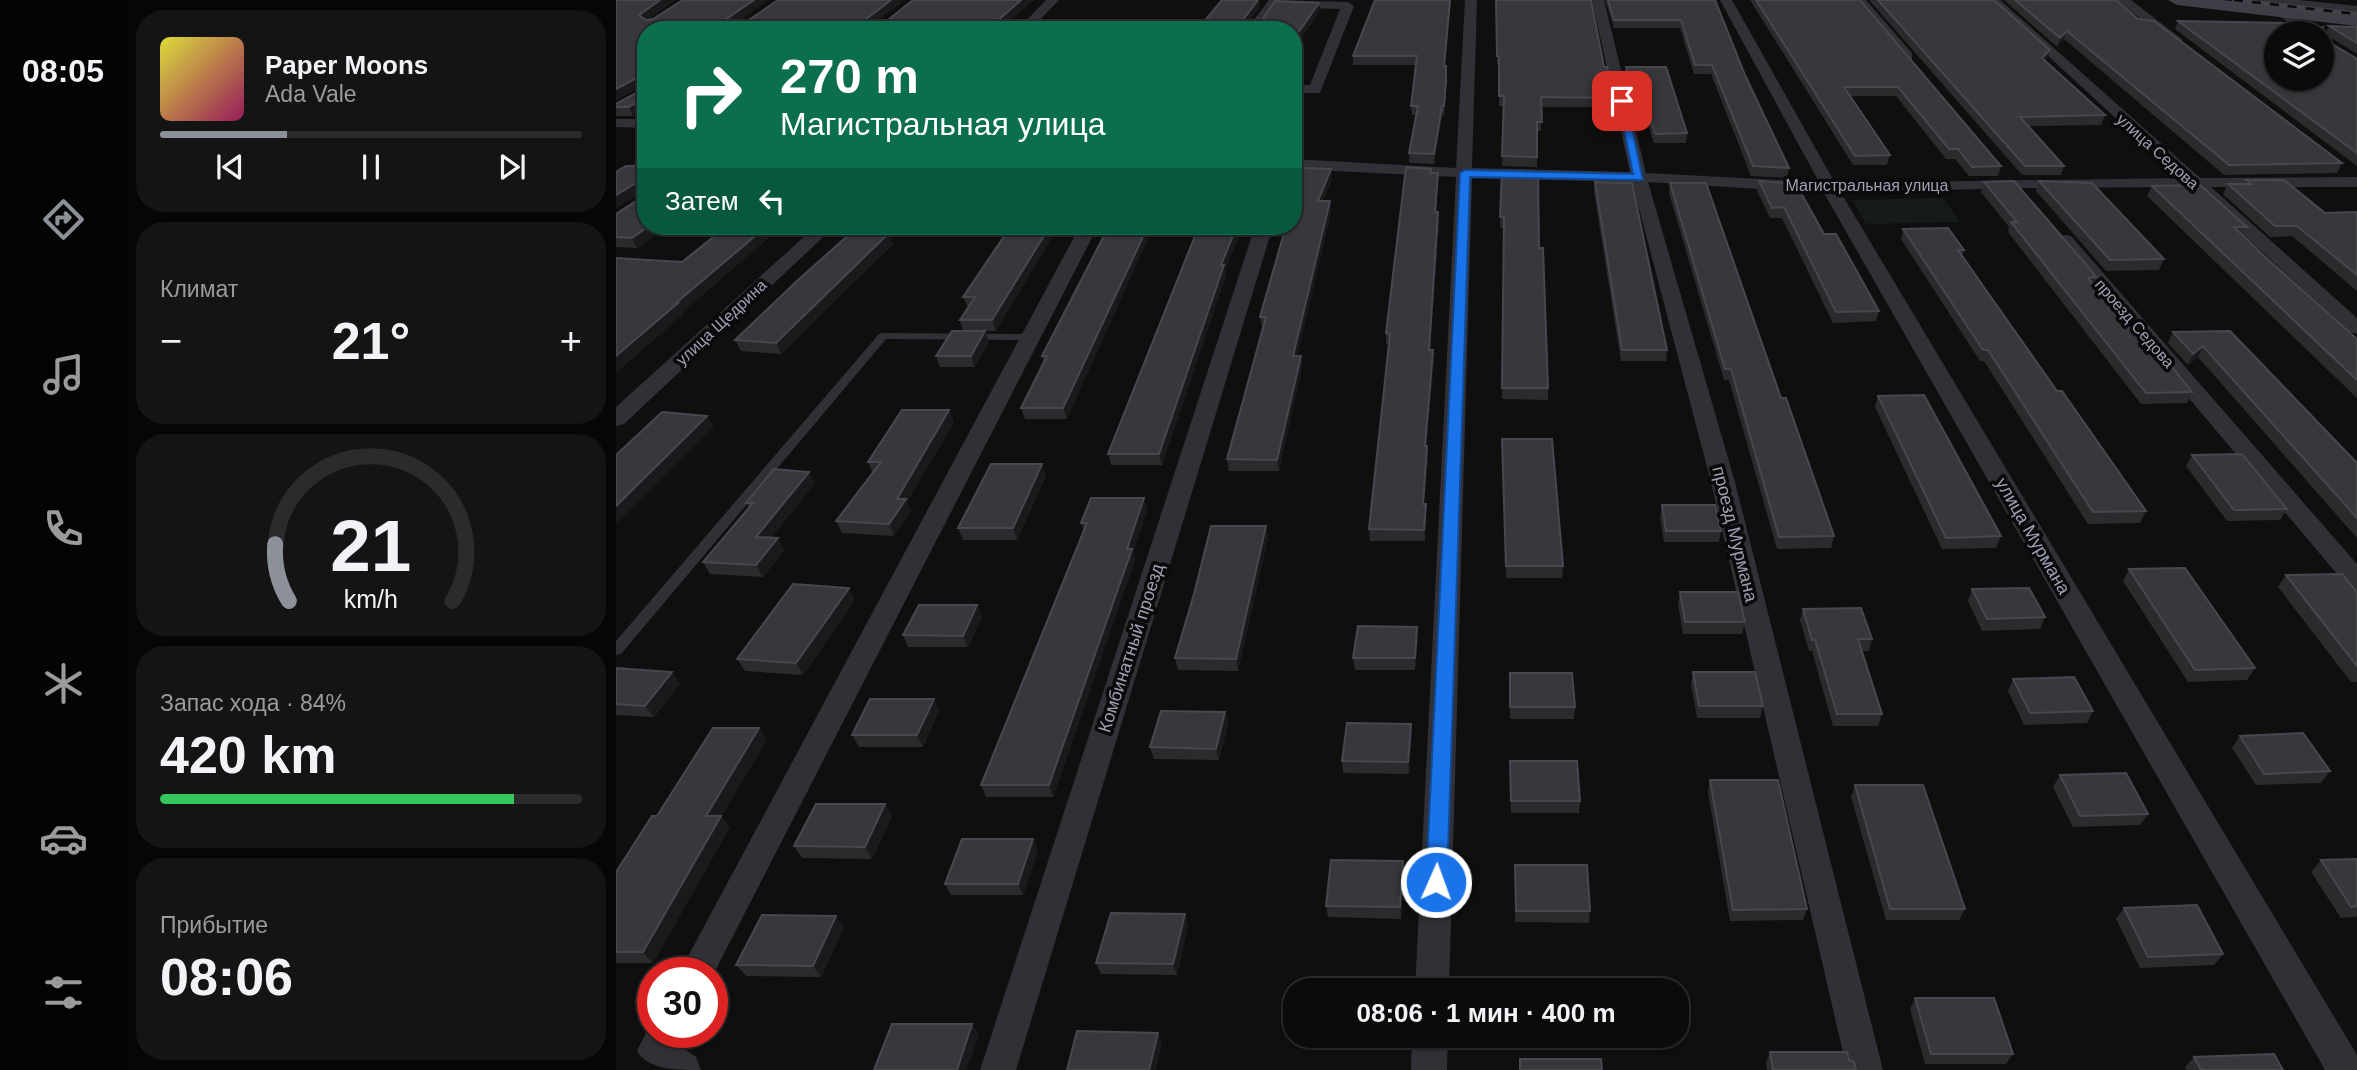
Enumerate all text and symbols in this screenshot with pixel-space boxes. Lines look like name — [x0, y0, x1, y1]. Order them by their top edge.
map controls — [2264, 21, 2334, 91]
button: layers — [2264, 21, 2334, 91]
icon: right — [665, 49, 756, 140]
text: 270 m — [780, 49, 919, 103]
text: Paper Moons — [265, 50, 428, 80]
text: 08:05 — [22, 53, 104, 89]
pin — [1592, 71, 1652, 131]
text: Ada Vale — [265, 81, 357, 107]
icon: arrive — [1603, 82, 1641, 120]
text: Магистральная улица — [780, 106, 1106, 142]
street label: улица Седова — [2113, 110, 2202, 193]
icon: previous — [211, 148, 249, 186]
icon: pause — [352, 148, 390, 186]
icon: next — [493, 148, 531, 186]
street label: Магистральная улица — [1786, 177, 1949, 194]
icon: left — [753, 182, 791, 220]
text: Затем — [665, 186, 739, 216]
icon: directions — [39, 195, 88, 244]
text: Климат — [160, 276, 238, 302]
street label: улица Щедрина — [673, 276, 770, 368]
street label: проезд Седова — [2092, 276, 2178, 371]
text: 21° — [332, 312, 410, 370]
text: − — [160, 320, 182, 362]
text: + — [560, 320, 582, 362]
icon: music — [39, 350, 88, 399]
street label: проезд Мурмана — [1708, 464, 1762, 605]
street label: улица Мурмана — [1992, 474, 2075, 599]
icon: phone — [39, 504, 88, 553]
text: 21 — [331, 505, 411, 586]
street label: Комбинатный проезд — [1094, 561, 1168, 735]
text: km/h — [344, 585, 398, 613]
icon: climate — [39, 659, 88, 708]
text: Запас хода · 84% — [160, 690, 346, 716]
text: 420 km — [160, 726, 336, 784]
icon: car — [39, 814, 88, 863]
position arrow — [1399, 845, 1473, 919]
text: Прибытие — [160, 912, 268, 938]
text: 08:06 — [160, 948, 293, 1006]
speed limit sign: 30 — [637, 957, 728, 1048]
icon: filters — [39, 968, 88, 1017]
text: 08:06 · 1 мин · 400 m — [1356, 998, 1616, 1028]

